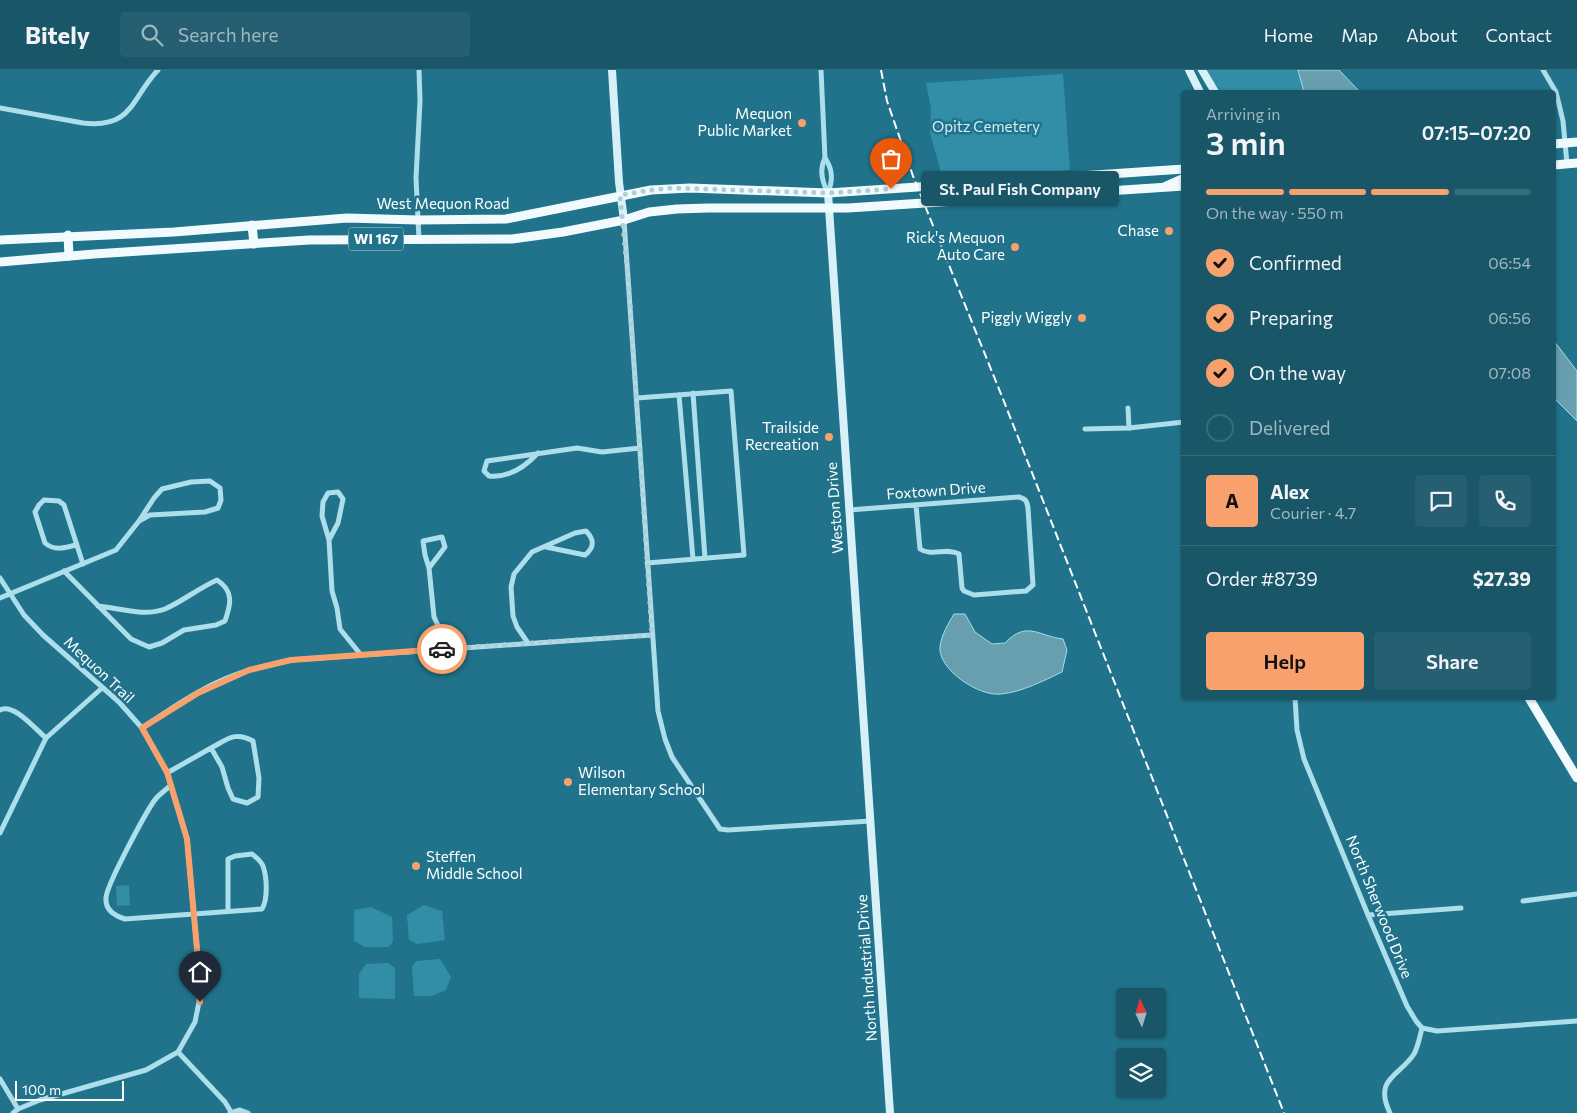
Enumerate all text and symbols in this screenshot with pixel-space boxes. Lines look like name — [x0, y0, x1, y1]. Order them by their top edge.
search box — [120, 12, 470, 57]
text: Bitely — [25, 20, 90, 49]
icon: search — [138, 21, 166, 49]
text: Search here — [178, 23, 278, 46]
text: Home — [1264, 24, 1313, 46]
text: Map — [1341, 24, 1378, 46]
text: About — [1406, 24, 1458, 46]
text: Contact — [1486, 24, 1552, 46]
place label: Mequon Public Market — [698, 104, 792, 139]
text: Arriving in — [1206, 104, 1280, 123]
marker: Mequon Public Market — [796, 117, 808, 129]
park label: Opitz Cemetery — [932, 117, 1040, 135]
text: 07:15–07:20 — [1422, 121, 1531, 144]
text: 3 min — [1206, 122, 1286, 162]
pin — [870, 138, 912, 189]
icon: bag — [877, 145, 905, 173]
callout: St. Paul Fish Company — [921, 172, 1118, 206]
text: St. Paul Fish Company — [939, 179, 1101, 198]
street label: West Mequon Road — [377, 194, 509, 212]
text: On the way · 550 m — [1206, 203, 1343, 222]
place label: Chase — [1118, 221, 1159, 239]
marker: Chase — [1163, 225, 1175, 237]
road number: WI 167 — [348, 227, 404, 250]
place label: Rick's Mequon Auto Care — [906, 228, 1005, 263]
marker: Rick's Mequon Auto Care — [1009, 241, 1021, 253]
icon: check — [1206, 249, 1234, 277]
text: Confirmed — [1249, 251, 1342, 274]
text: 06:54 — [1488, 253, 1531, 272]
icon: check — [1206, 304, 1234, 332]
text: Preparing — [1249, 306, 1333, 329]
place label: Piggly Wiggly — [981, 308, 1072, 326]
text: 06:56 — [1488, 308, 1531, 327]
marker: Piggly Wiggly — [1076, 312, 1088, 324]
icon: check — [1206, 359, 1234, 387]
text: On the way — [1249, 361, 1346, 384]
text: 07:08 — [1488, 363, 1531, 382]
text: Delivered — [1249, 416, 1330, 439]
place label: Trailside Recreation — [745, 418, 819, 453]
marker: Trailside Recreation — [823, 431, 835, 443]
street label: Weston Drive — [822, 462, 846, 554]
button: chat — [1415, 475, 1467, 527]
button: phone — [1479, 475, 1531, 527]
street label: Foxtown Drive — [886, 478, 986, 502]
text: Alex — [1270, 480, 1310, 503]
text: A — [1225, 489, 1239, 512]
text: Courier · 4.7 — [1270, 503, 1356, 522]
text: Order #8739 — [1206, 567, 1318, 590]
text: $27.39 — [1473, 567, 1531, 590]
courier — [417, 624, 467, 674]
street label: Mequon Trail — [61, 632, 139, 706]
button: Help — [1206, 632, 1364, 690]
button: Share — [1374, 632, 1531, 690]
icon: car — [428, 635, 456, 663]
place label: Wilson Elementary School — [578, 763, 705, 798]
marker: Wilson Elementary School — [562, 776, 574, 788]
street label: North Sherwood Drive — [1343, 832, 1417, 981]
place label: Steffen Middle School — [426, 847, 523, 882]
marker: Steffen Middle School — [410, 860, 422, 872]
street label: North Industrial Drive — [852, 894, 880, 1042]
pin — [179, 951, 221, 1002]
icon: home — [186, 958, 214, 986]
north arrow — [1116, 988, 1166, 1038]
map controls — [1116, 988, 1166, 1098]
button: layers — [1116, 1048, 1166, 1098]
scale bar — [15, 1078, 124, 1101]
text: 100 m — [22, 1081, 61, 1098]

